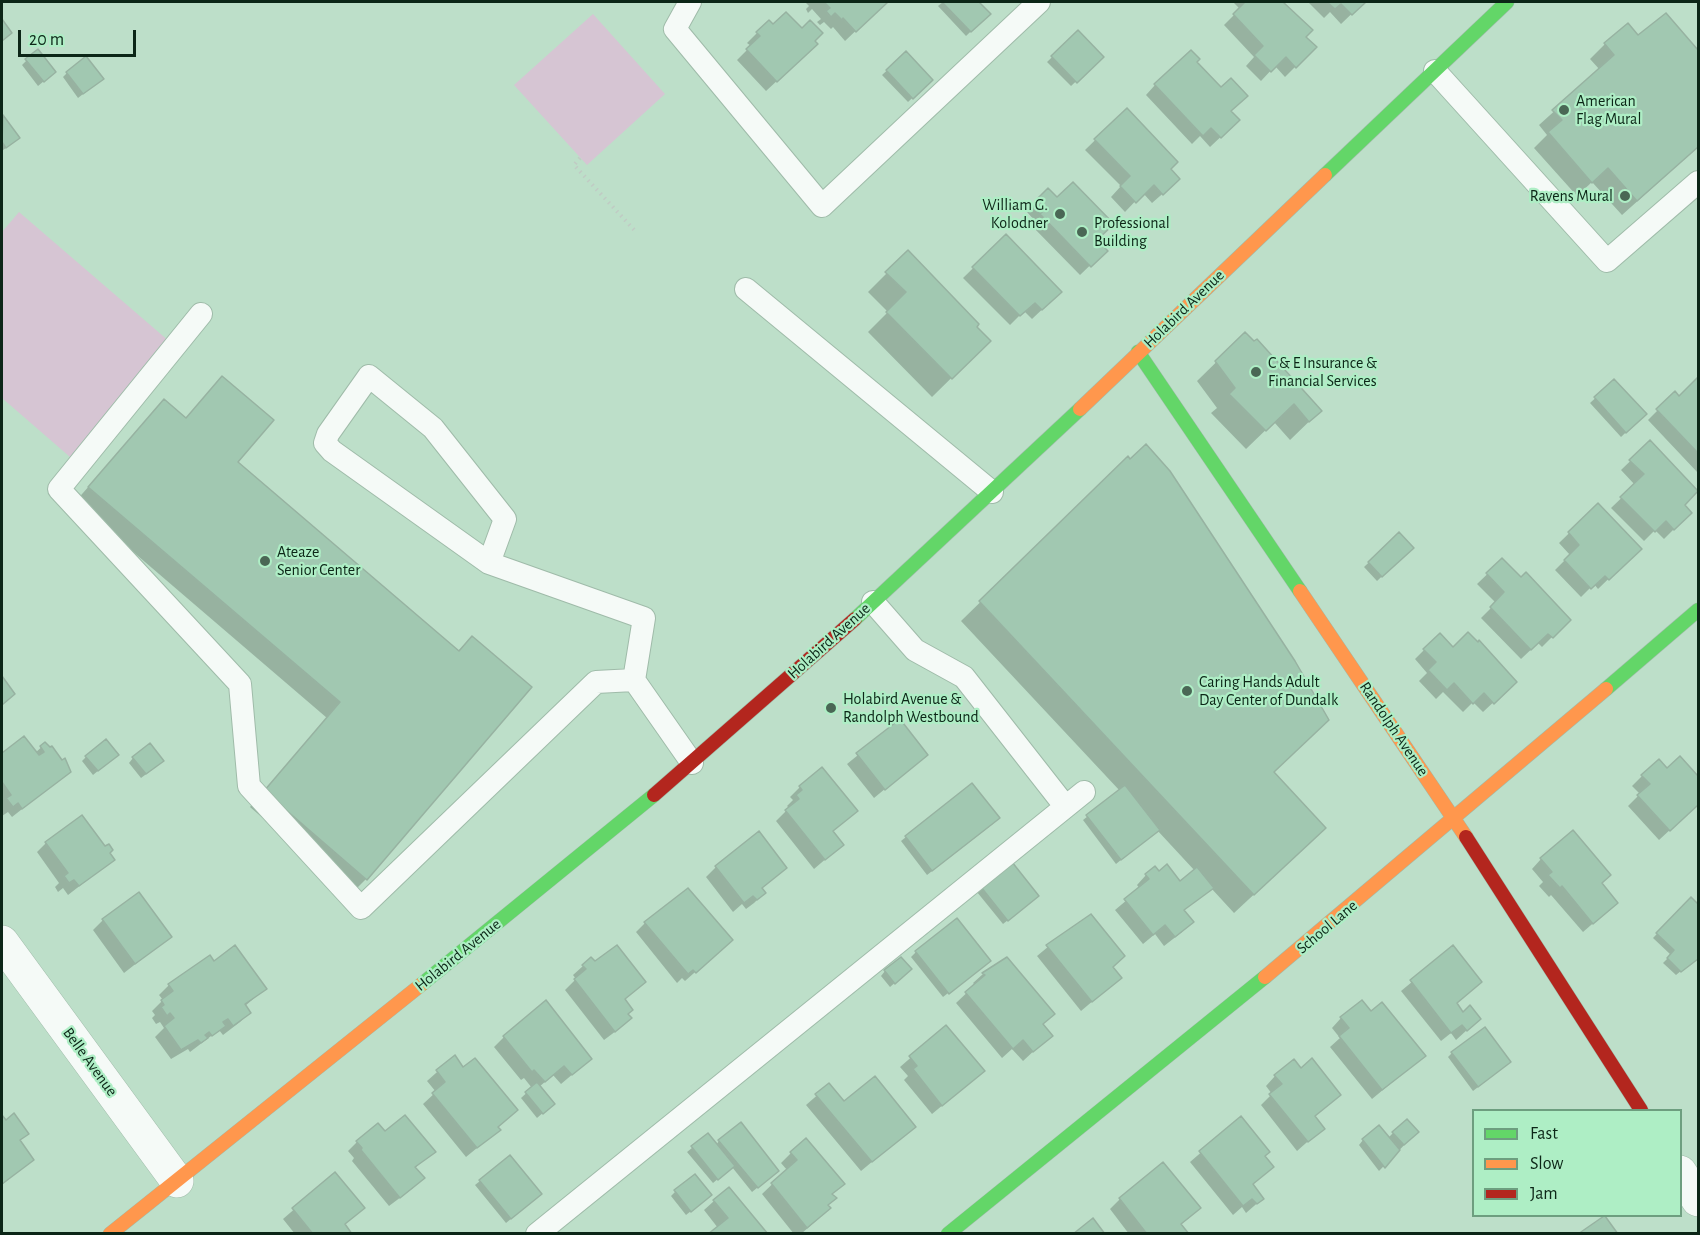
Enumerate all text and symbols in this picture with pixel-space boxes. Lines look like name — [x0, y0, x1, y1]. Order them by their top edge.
scale bar — [21, 18, 140, 56]
text: 20 m — [29, 31, 64, 49]
place label: American Flag Mural — [1576, 91, 1641, 129]
marker: American Flag Mural — [1557, 103, 1571, 117]
place label: Ravens Mural — [1530, 186, 1613, 206]
marker: Ravens Mural — [1618, 189, 1632, 203]
place label: William G. Kolodner — [982, 195, 1048, 233]
marker: William G. Kolodner — [1053, 207, 1067, 221]
place label: Professional Building — [1094, 213, 1170, 251]
marker: Professional Building — [1075, 225, 1089, 239]
street label: Holabird Avenue — [1140, 266, 1228, 352]
place label: C & E Insurance & Financial Services — [1268, 353, 1377, 391]
marker: C & E Insurance & Financial Services — [1249, 365, 1263, 379]
place label: Ateaze Senior Center — [277, 542, 360, 580]
marker: Ateaze Senior Center — [258, 554, 272, 568]
street label: Holabird Avenue — [784, 599, 874, 683]
place label: Caring Hands Adult Day Center of Dundalk — [1199, 672, 1338, 710]
street label: Randolph Avenue — [1355, 678, 1433, 780]
marker: Caring Hands Adult Day Center of Dundalk — [1180, 684, 1194, 698]
place label: Holabird Avenue & Randolph Westbound — [843, 689, 979, 727]
marker: Holabird Avenue & Randolph Westbound — [824, 701, 838, 715]
street label: School Lane — [1293, 896, 1361, 958]
street label: Holabird Avenue — [411, 915, 505, 995]
street label: Belle Avenue — [59, 1024, 121, 1100]
legend — [1472, 1109, 1682, 1217]
text: Fast — [1530, 1125, 1558, 1143]
text: Slow — [1530, 1155, 1563, 1173]
text: Jam — [1530, 1185, 1558, 1203]

